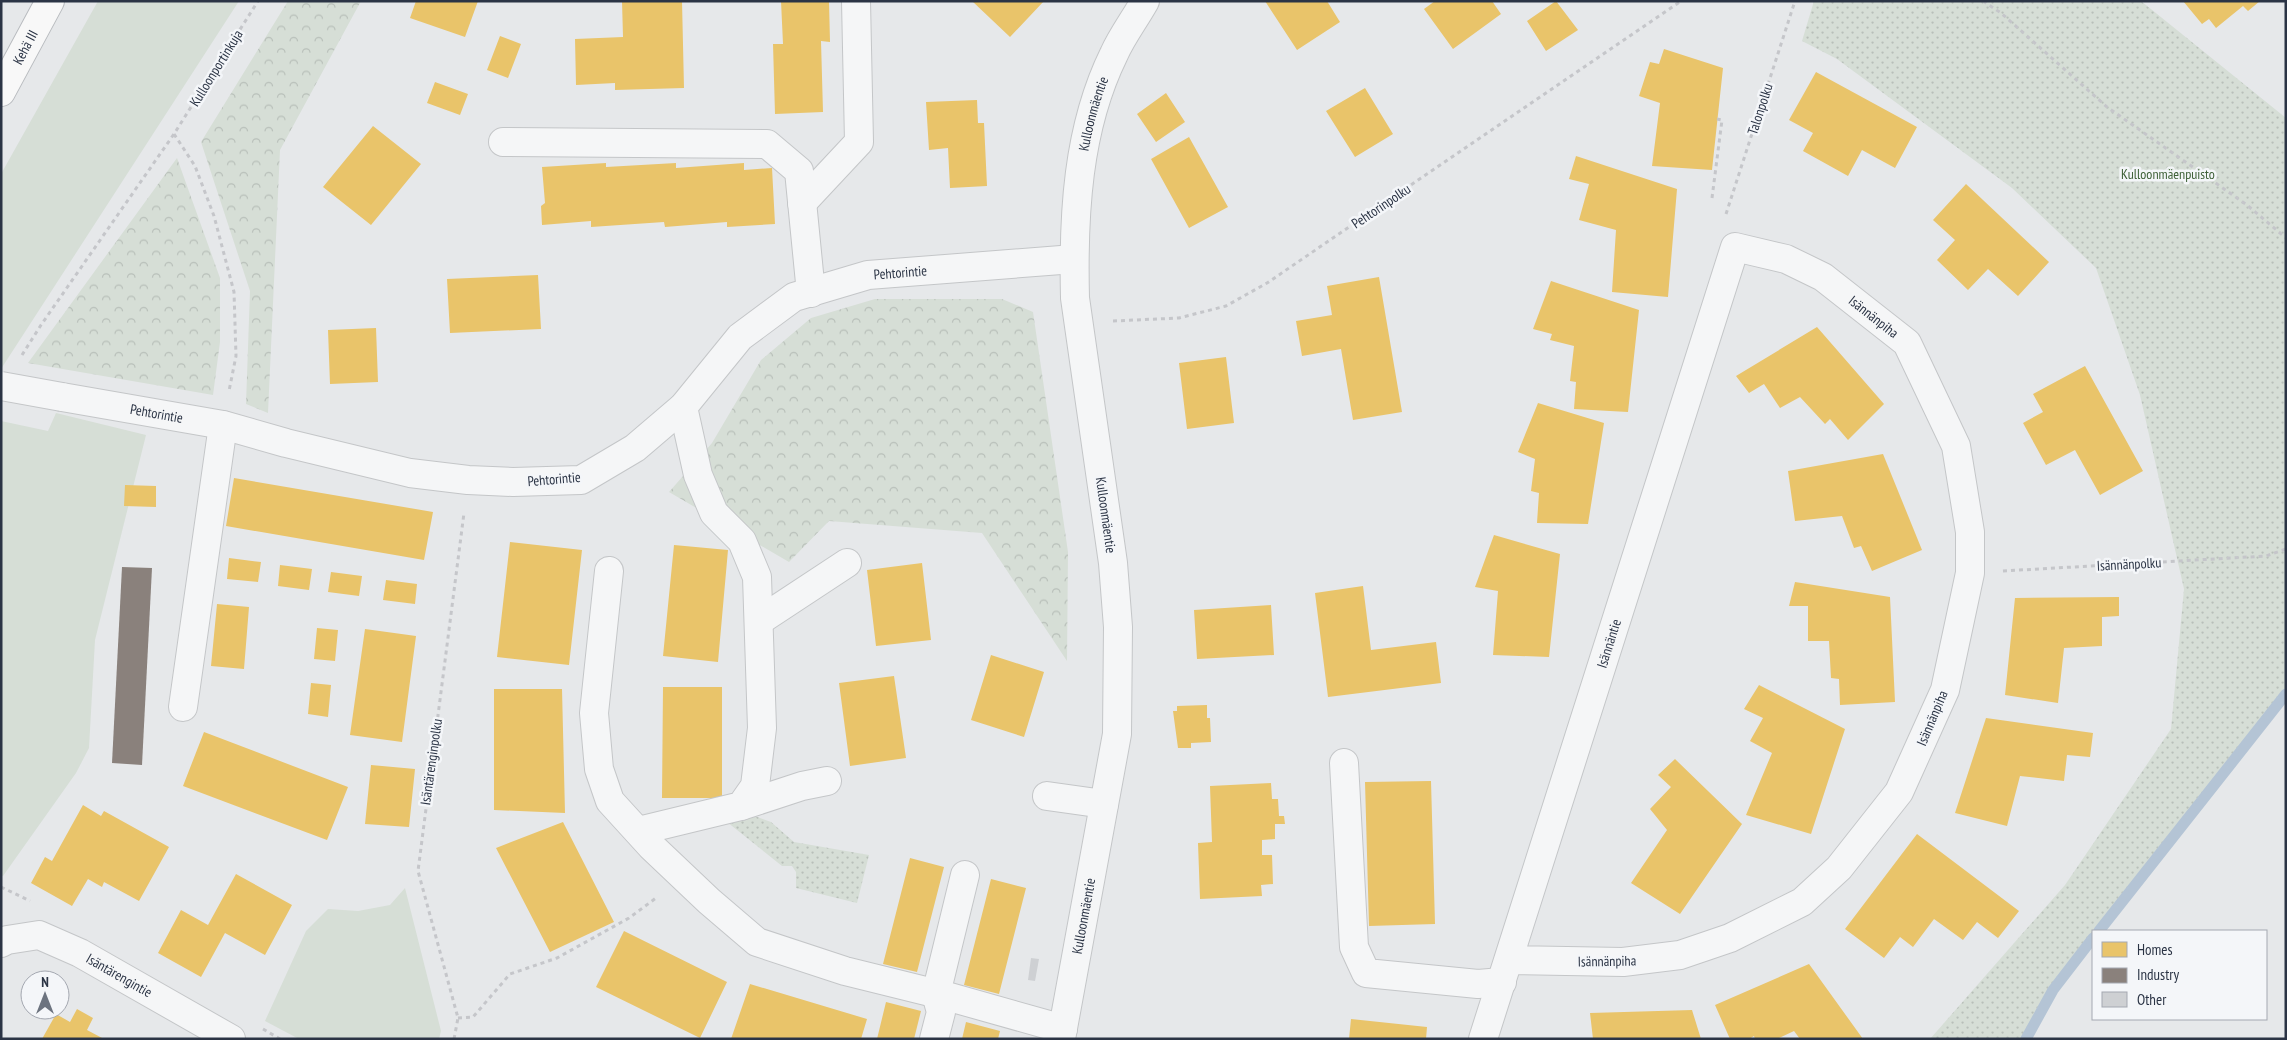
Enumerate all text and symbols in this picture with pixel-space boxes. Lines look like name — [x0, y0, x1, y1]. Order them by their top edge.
street label: Kulloonportinkuja — [185, 26, 247, 110]
street label: Kehä III — [9, 27, 42, 68]
street label: Kulloonmäentie — [1074, 74, 1112, 153]
street label: Talonpolku — [1743, 81, 1777, 137]
park label: Kulloonmäenpuisto — [2121, 165, 2215, 183]
street label: Pehtorinpolku — [1348, 180, 1414, 232]
street label: Pehtorintie — [873, 261, 928, 284]
street label: Isännänpiha — [1845, 292, 1902, 342]
street label: Pehtorintie — [129, 400, 185, 427]
street label: Pehtorintie — [527, 468, 582, 490]
street label: Kulloonmäentie — [1092, 476, 1120, 554]
street label: Isännänpolku — [2096, 553, 2162, 575]
street label: Isännäntie — [1593, 617, 1625, 670]
street label: Isännänpiha — [1912, 688, 1952, 748]
street label: Isäntärenginpolku — [416, 718, 446, 806]
street label: Kulloonmäentie — [1068, 876, 1099, 955]
legend — [2092, 930, 2267, 1020]
text: Homes — [2137, 940, 2173, 959]
street label: Isäntärengintie — [83, 949, 156, 1001]
street label: Isännänpiha — [1578, 951, 1636, 971]
text: Industry — [2137, 965, 2179, 984]
north arrow — [20, 970, 70, 1020]
text: N — [41, 973, 49, 991]
text: Other — [2137, 990, 2167, 1009]

